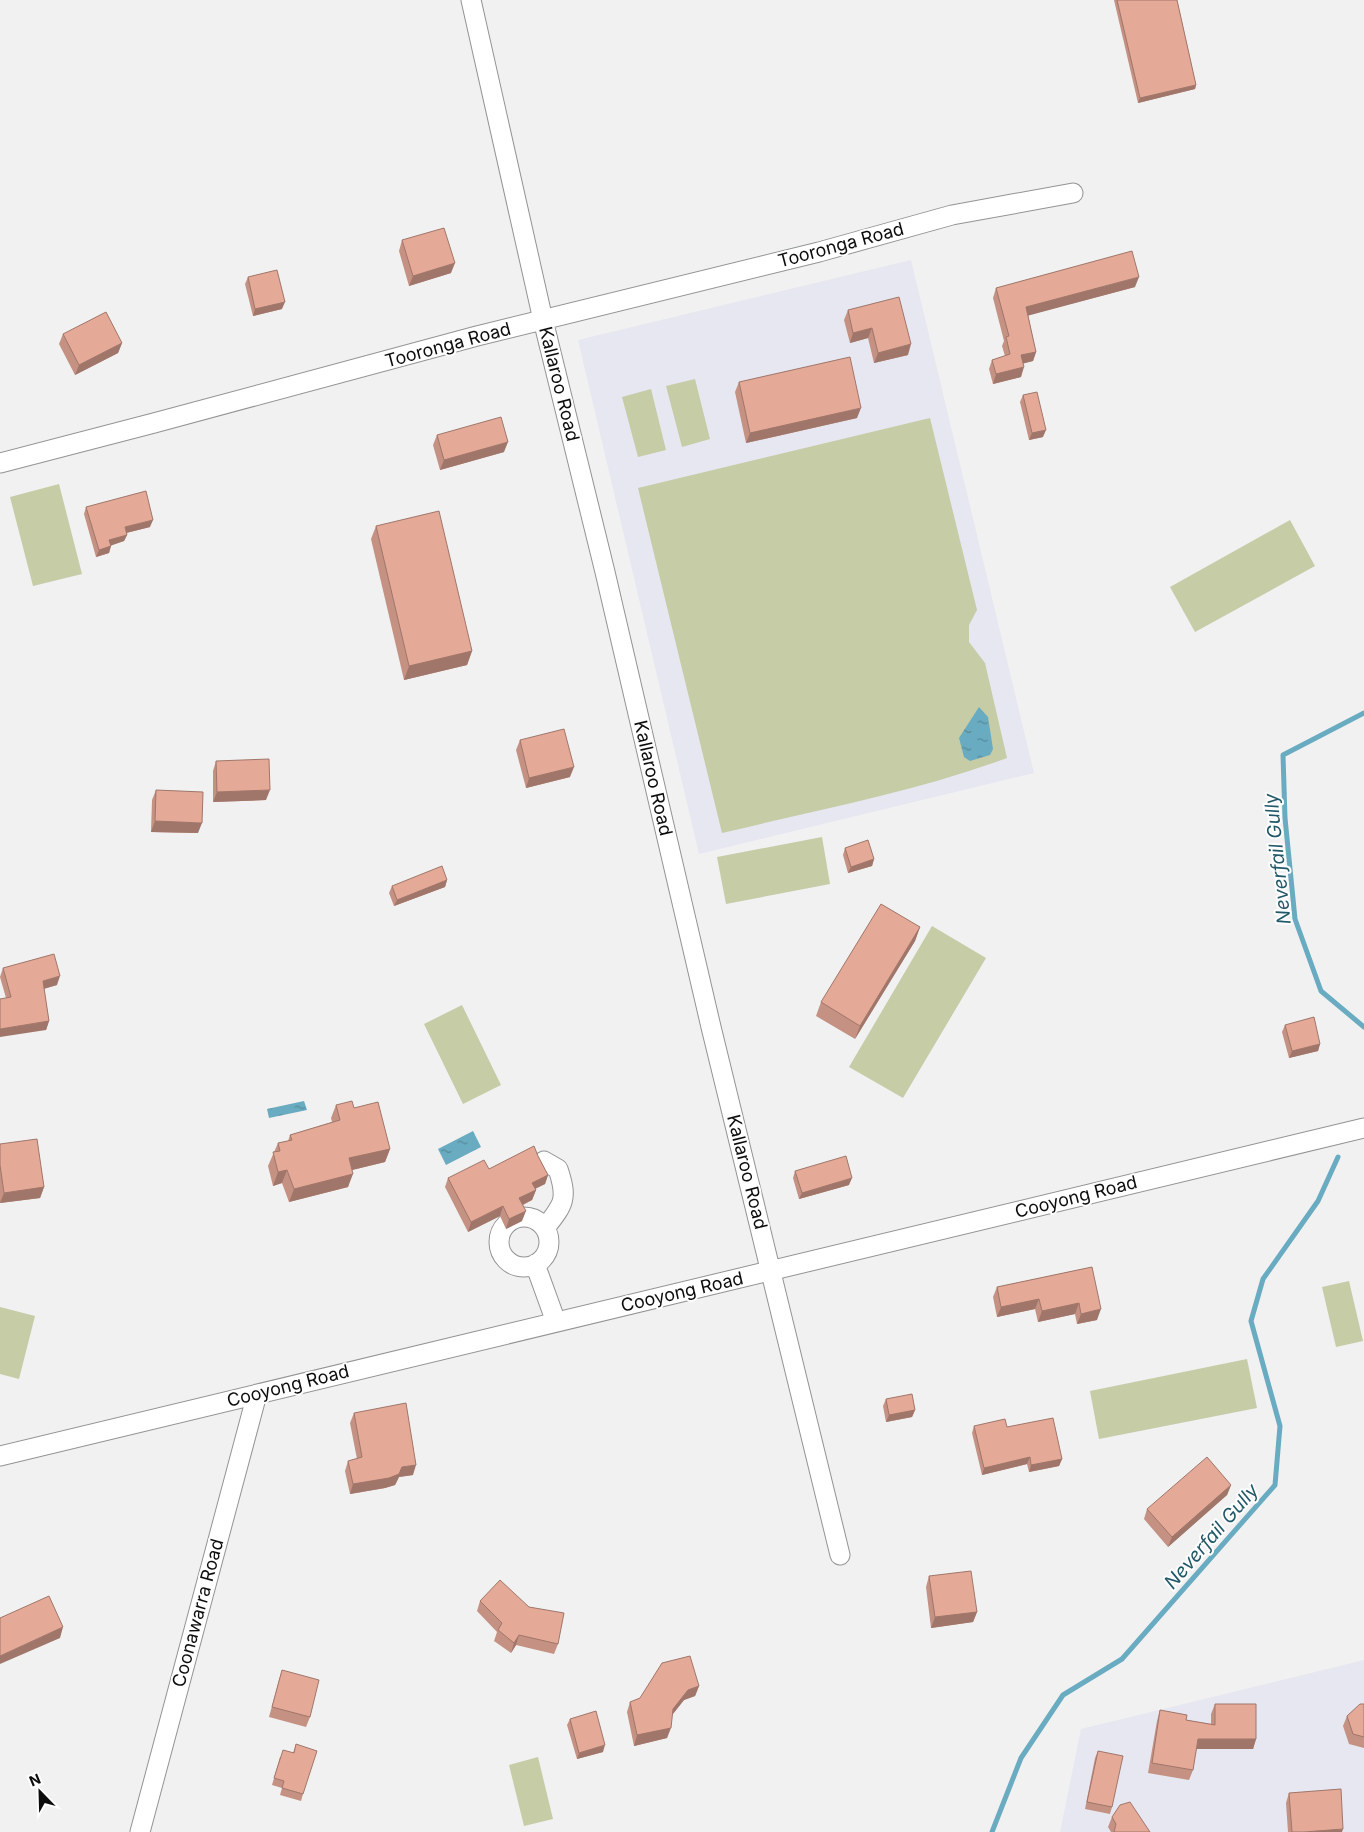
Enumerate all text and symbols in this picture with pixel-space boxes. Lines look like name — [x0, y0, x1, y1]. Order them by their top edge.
street label: Tooronga Road — [776, 218, 906, 271]
street label: Tooronga Road — [383, 318, 513, 371]
street label: Kallaroo Road — [535, 324, 584, 443]
street label: Kallaroo Road — [630, 718, 677, 838]
water label: Neverfail Gully — [1259, 791, 1296, 926]
street label: Kallaroo Road — [723, 1112, 772, 1231]
street label: Cooyong Road — [1013, 1171, 1139, 1222]
street label: Cooyong Road — [619, 1267, 745, 1316]
street label: Cooyong Road — [225, 1360, 351, 1411]
water label: Neverfail Gully — [1159, 1478, 1264, 1594]
street label: Coonawarra Road — [168, 1536, 227, 1689]
north arrow — [15, 1767, 65, 1817]
text: N — [26, 1770, 43, 1789]

